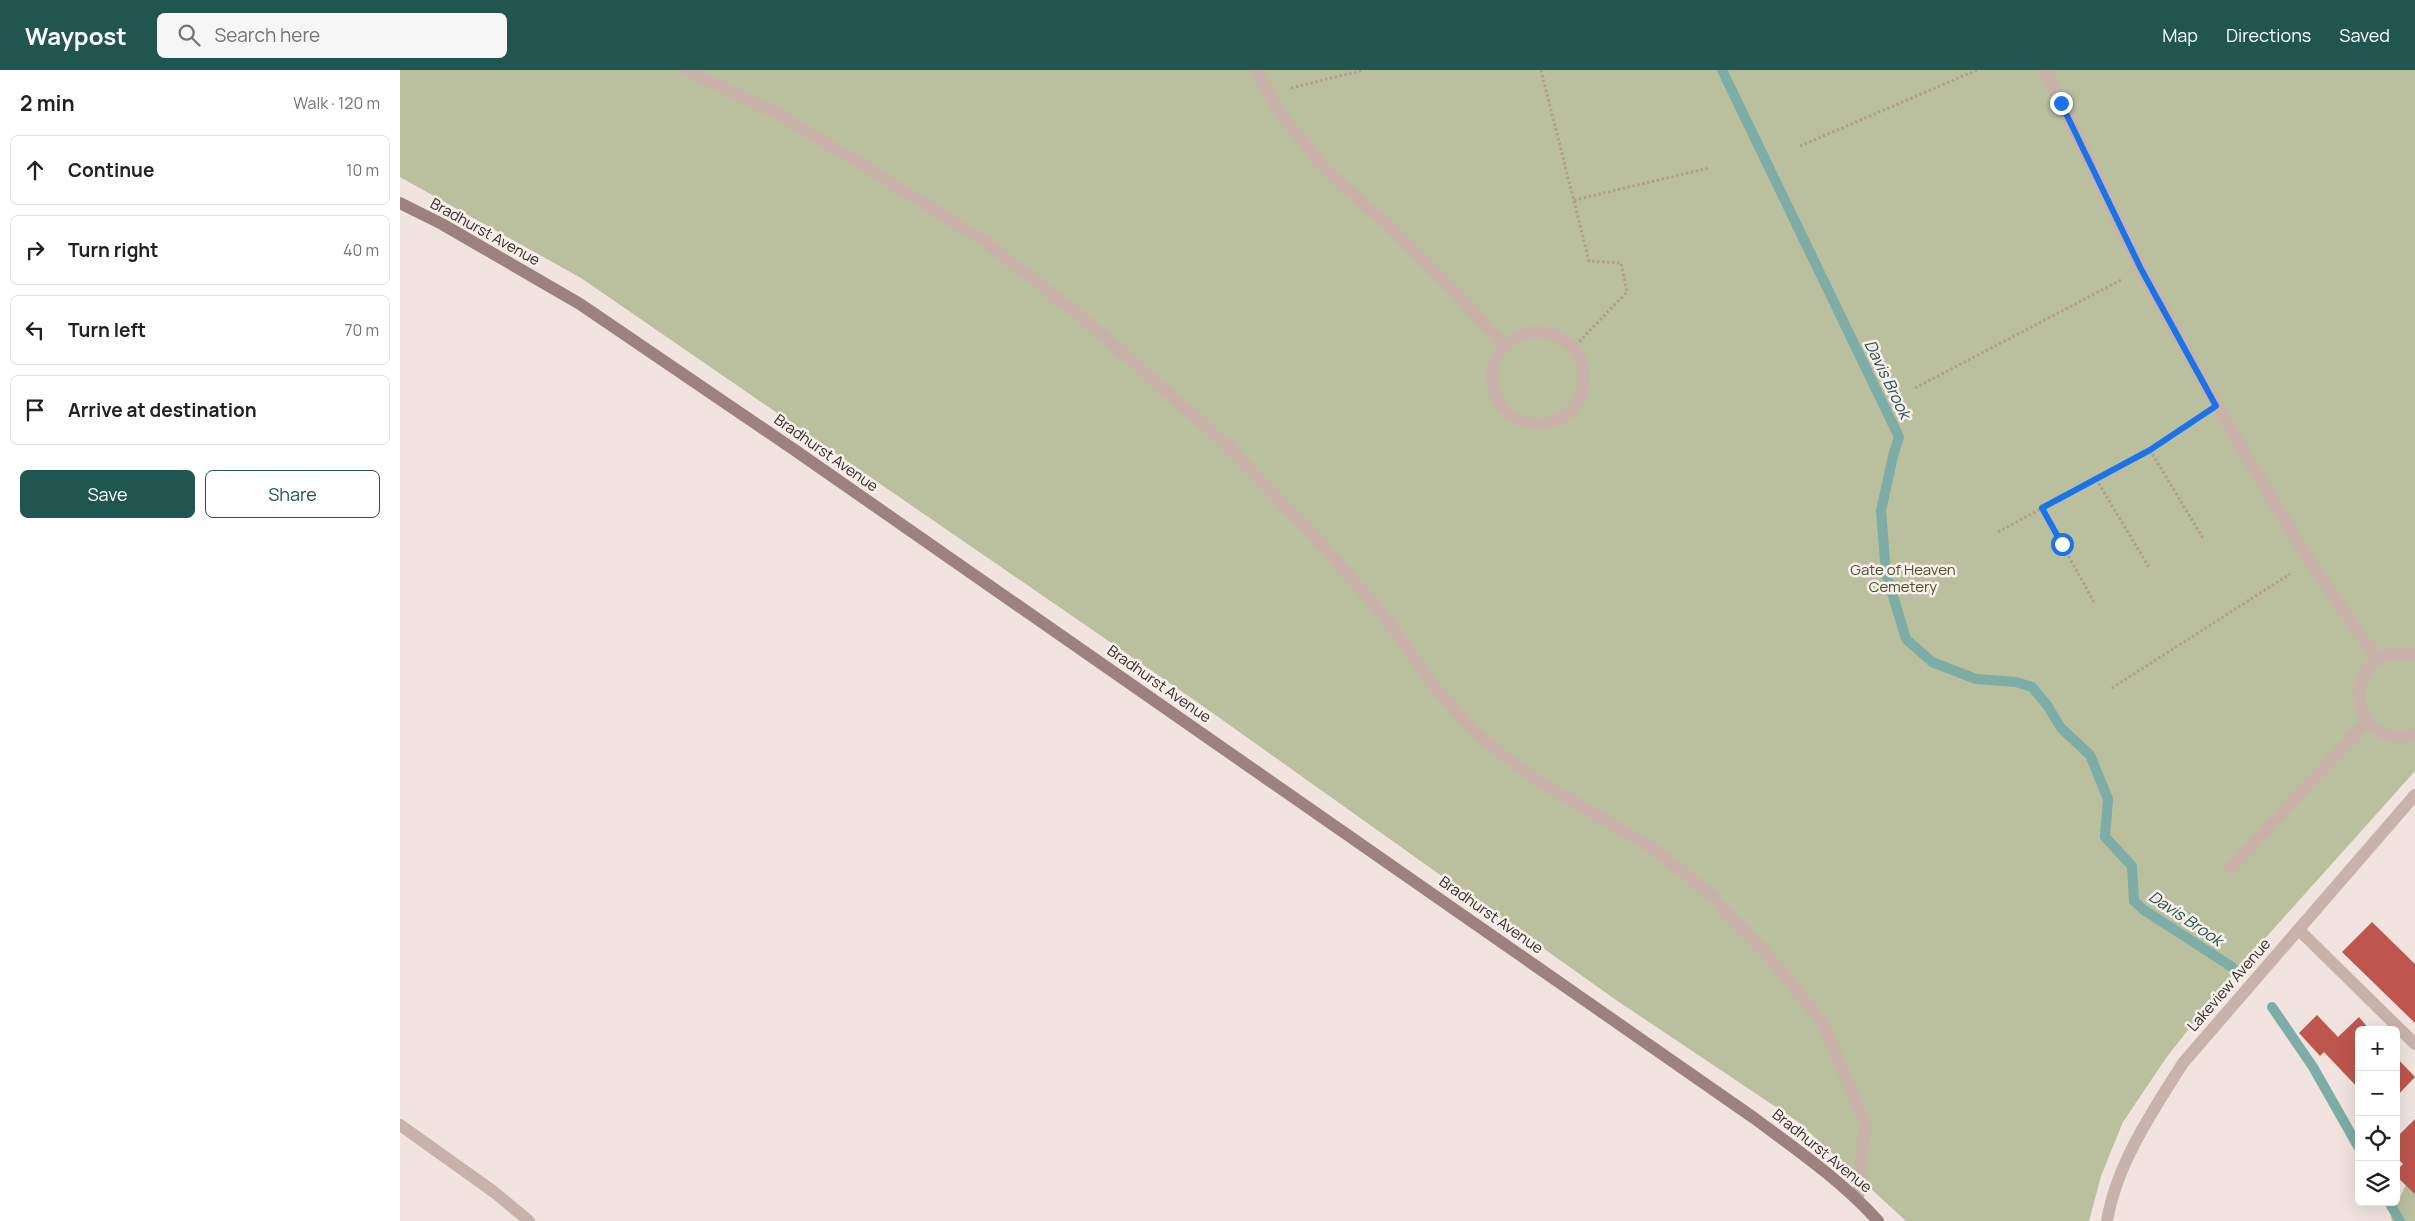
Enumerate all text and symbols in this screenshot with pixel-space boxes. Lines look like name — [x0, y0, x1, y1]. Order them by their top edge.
search box — [157, 13, 507, 58]
text: Waypost — [25, 19, 127, 52]
icon: search — [175, 21, 203, 49]
text: Search here — [215, 22, 320, 48]
text: Map — [2162, 23, 2198, 47]
text: Directions — [2226, 23, 2311, 47]
text: Saved — [2339, 23, 2390, 47]
text: 2 min — [20, 89, 75, 117]
text: Walk · 120 m — [293, 92, 380, 114]
route end — [2050, 92, 2073, 115]
icon: ahead — [21, 156, 49, 184]
text: Continue — [68, 157, 154, 183]
text: 10 m — [346, 159, 379, 181]
street label: Bradhurst Avenue — [426, 193, 544, 271]
icon: right — [21, 236, 49, 264]
text: Turn right — [68, 237, 158, 263]
text: 40 m — [343, 239, 379, 261]
icon: left — [21, 316, 49, 344]
text: Turn left — [68, 317, 146, 343]
text: 70 m — [344, 319, 379, 341]
water label: Davis Brook — [1859, 336, 1917, 424]
icon: arrive — [21, 396, 49, 424]
text: Arrive at destination — [68, 397, 257, 423]
street label: Bradhurst Avenue — [770, 409, 883, 497]
button: Save — [20, 470, 195, 518]
button: Share — [205, 470, 380, 518]
route start — [2051, 533, 2074, 556]
park label: Gate of Heaven Cemetery — [1850, 559, 1956, 597]
street label: Bradhurst Avenue — [1103, 640, 1216, 728]
street label: Bradhurst Avenue — [1435, 871, 1548, 959]
water label: Davis Brook — [2145, 885, 2229, 952]
street label: Lakeview Avenue — [2182, 933, 2275, 1036]
map controls — [2355, 1026, 2400, 1206]
button: + — [2355, 1026, 2400, 1071]
button: − — [2355, 1071, 2400, 1116]
street label: Bradhurst Avenue — [1768, 1104, 1877, 1198]
button: locate — [2355, 1116, 2400, 1161]
button: layers — [2355, 1161, 2400, 1206]

